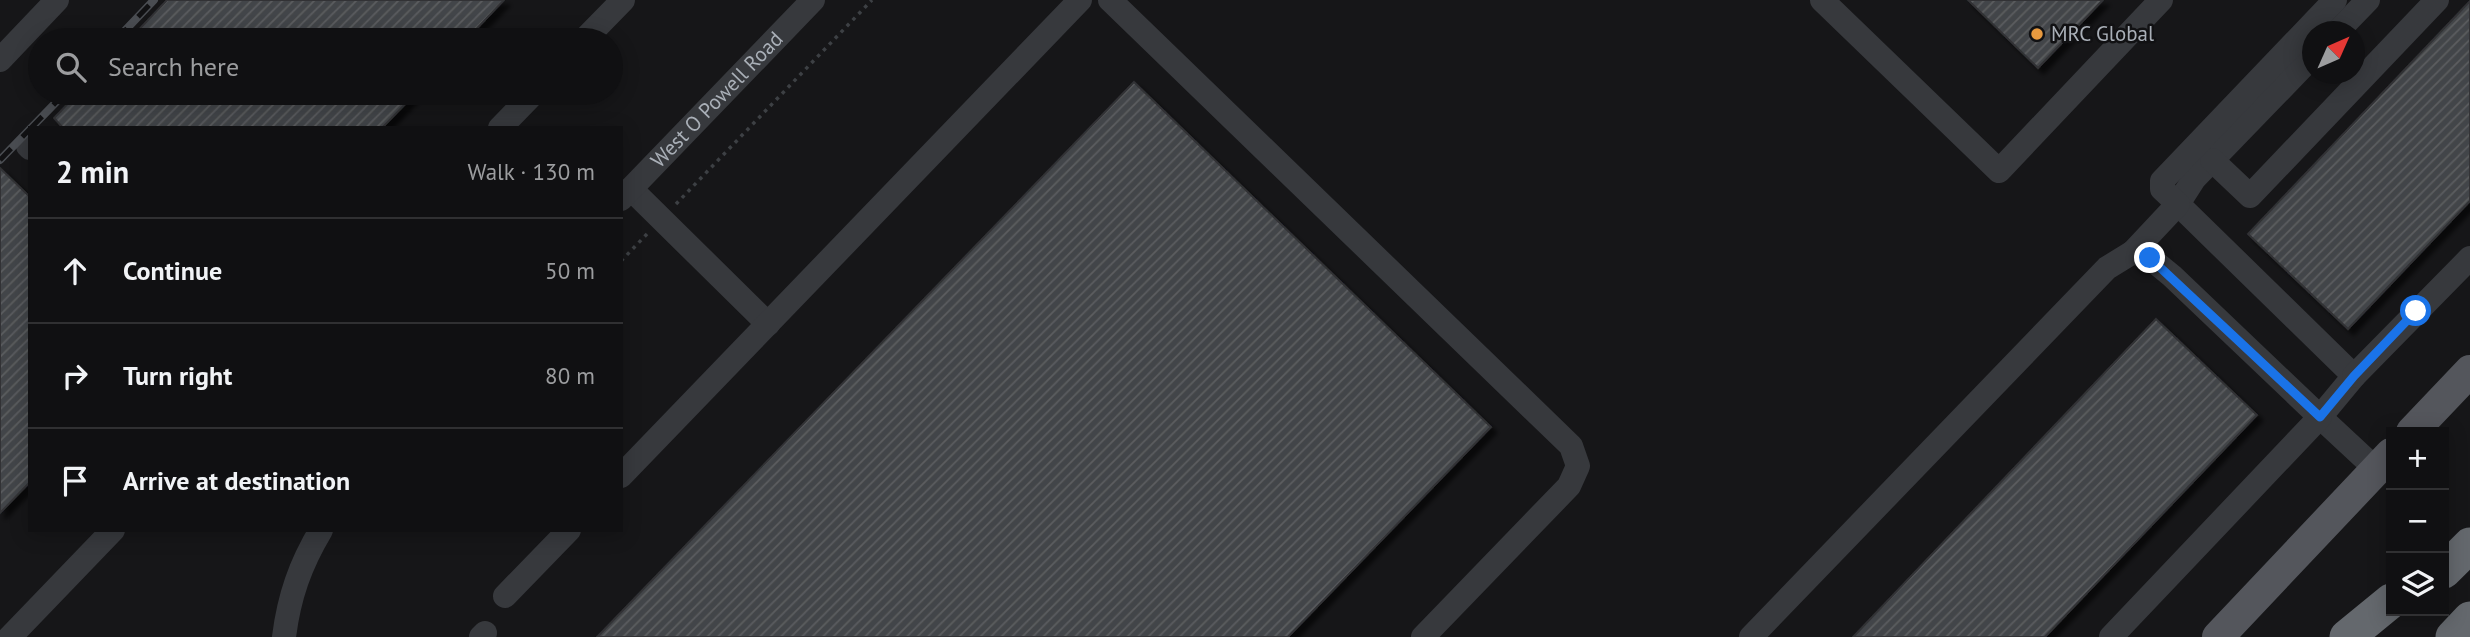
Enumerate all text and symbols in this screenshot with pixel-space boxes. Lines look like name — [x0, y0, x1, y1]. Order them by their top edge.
place label: MRC Global — [2051, 20, 2154, 47]
north arrow — [2302, 21, 2365, 84]
street label: West O Powell Road — [645, 26, 788, 173]
marker: MRC Global — [2029, 26, 2045, 42]
search box — [28, 28, 623, 105]
icon: search — [52, 48, 90, 86]
text: Search here — [108, 50, 239, 83]
text: 2 min — [56, 152, 129, 191]
text: Walk · 130 m — [468, 157, 595, 186]
route end — [2134, 242, 2165, 273]
icon: ahead — [56, 252, 94, 290]
text: Continue — [123, 254, 222, 287]
text: 50 m — [545, 256, 595, 285]
route start — [2400, 295, 2431, 326]
icon: right — [56, 357, 94, 395]
text: Turn right — [123, 359, 232, 392]
text: 80 m — [545, 361, 595, 390]
map controls — [2386, 427, 2449, 616]
button: + — [2386, 427, 2449, 490]
icon: arrive — [56, 462, 94, 500]
text: Arrive at destination — [123, 464, 350, 497]
button: − — [2386, 490, 2449, 553]
button: layers — [2386, 553, 2449, 616]

